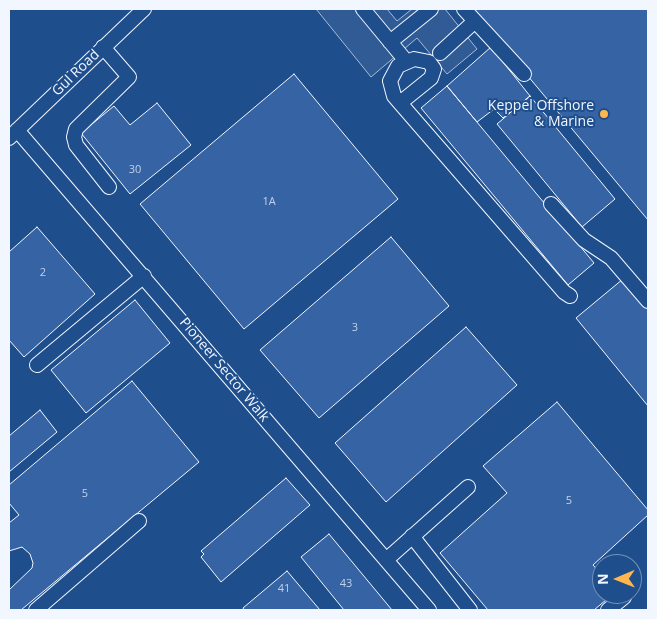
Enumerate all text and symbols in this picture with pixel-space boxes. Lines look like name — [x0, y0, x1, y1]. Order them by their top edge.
street label: Gul Road — [49, 46, 103, 100]
place label: Keppel Offshore & Marine — [488, 98, 594, 130]
marker: Keppel Offshore & Marine — [598, 108, 610, 120]
house number: 30 — [129, 163, 141, 177]
house number: 1A — [262, 195, 276, 209]
house number: 2 — [40, 266, 46, 280]
street label: Pioneer Sector Walk — [176, 315, 272, 425]
house number: 3 — [352, 321, 358, 335]
house number: 5 — [82, 487, 88, 501]
house number: 5 — [566, 494, 572, 508]
north arrow — [592, 554, 642, 604]
text: N — [593, 573, 612, 585]
house number: 43 — [340, 577, 352, 591]
house number: 41 — [278, 582, 290, 596]

